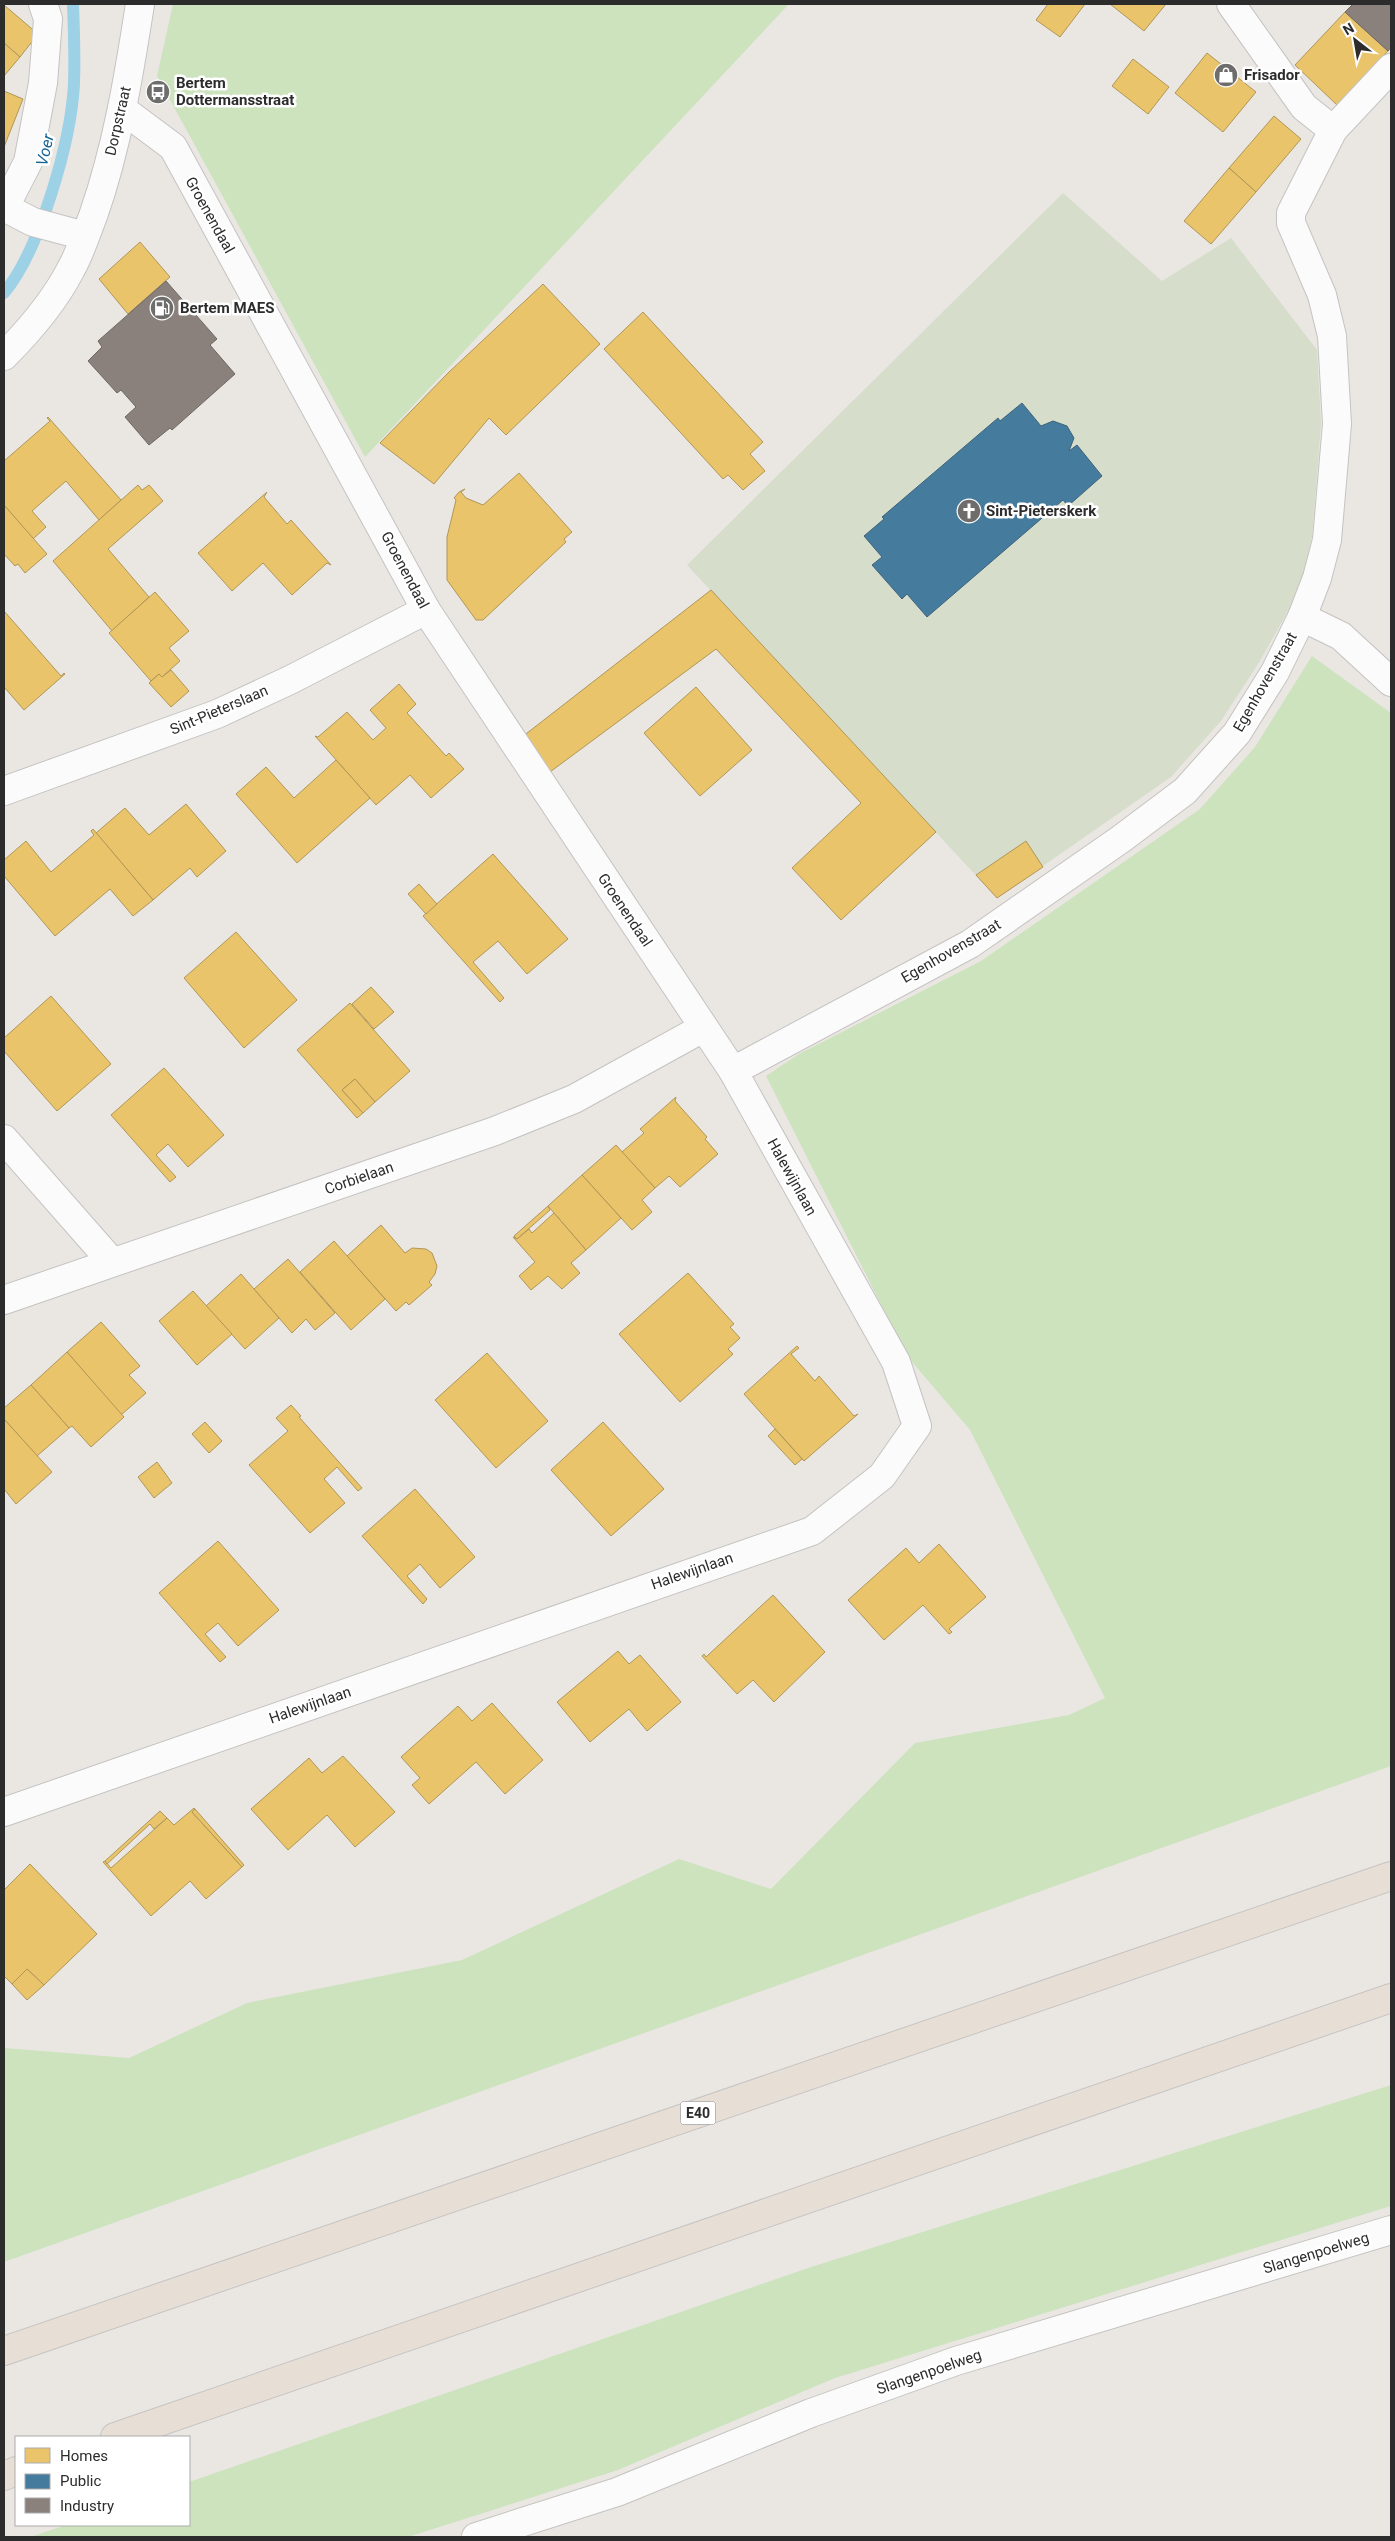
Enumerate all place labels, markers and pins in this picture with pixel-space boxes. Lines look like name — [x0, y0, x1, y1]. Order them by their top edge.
shop icon: Frisador — [1213, 62, 1239, 88]
place label: Frisador — [1244, 66, 1300, 84]
place label: Bertem Dottermansstraat — [176, 74, 294, 109]
bus stop icon: Bertem Dottermansstraat — [145, 79, 171, 105]
fuel station icon: Bertem MAES — [149, 295, 175, 321]
place label: Bertem MAES — [180, 299, 274, 317]
church icon: Sint-Pieterskerk — [956, 498, 982, 524]
place label: Sint-Pieterskerk — [986, 502, 1097, 520]

